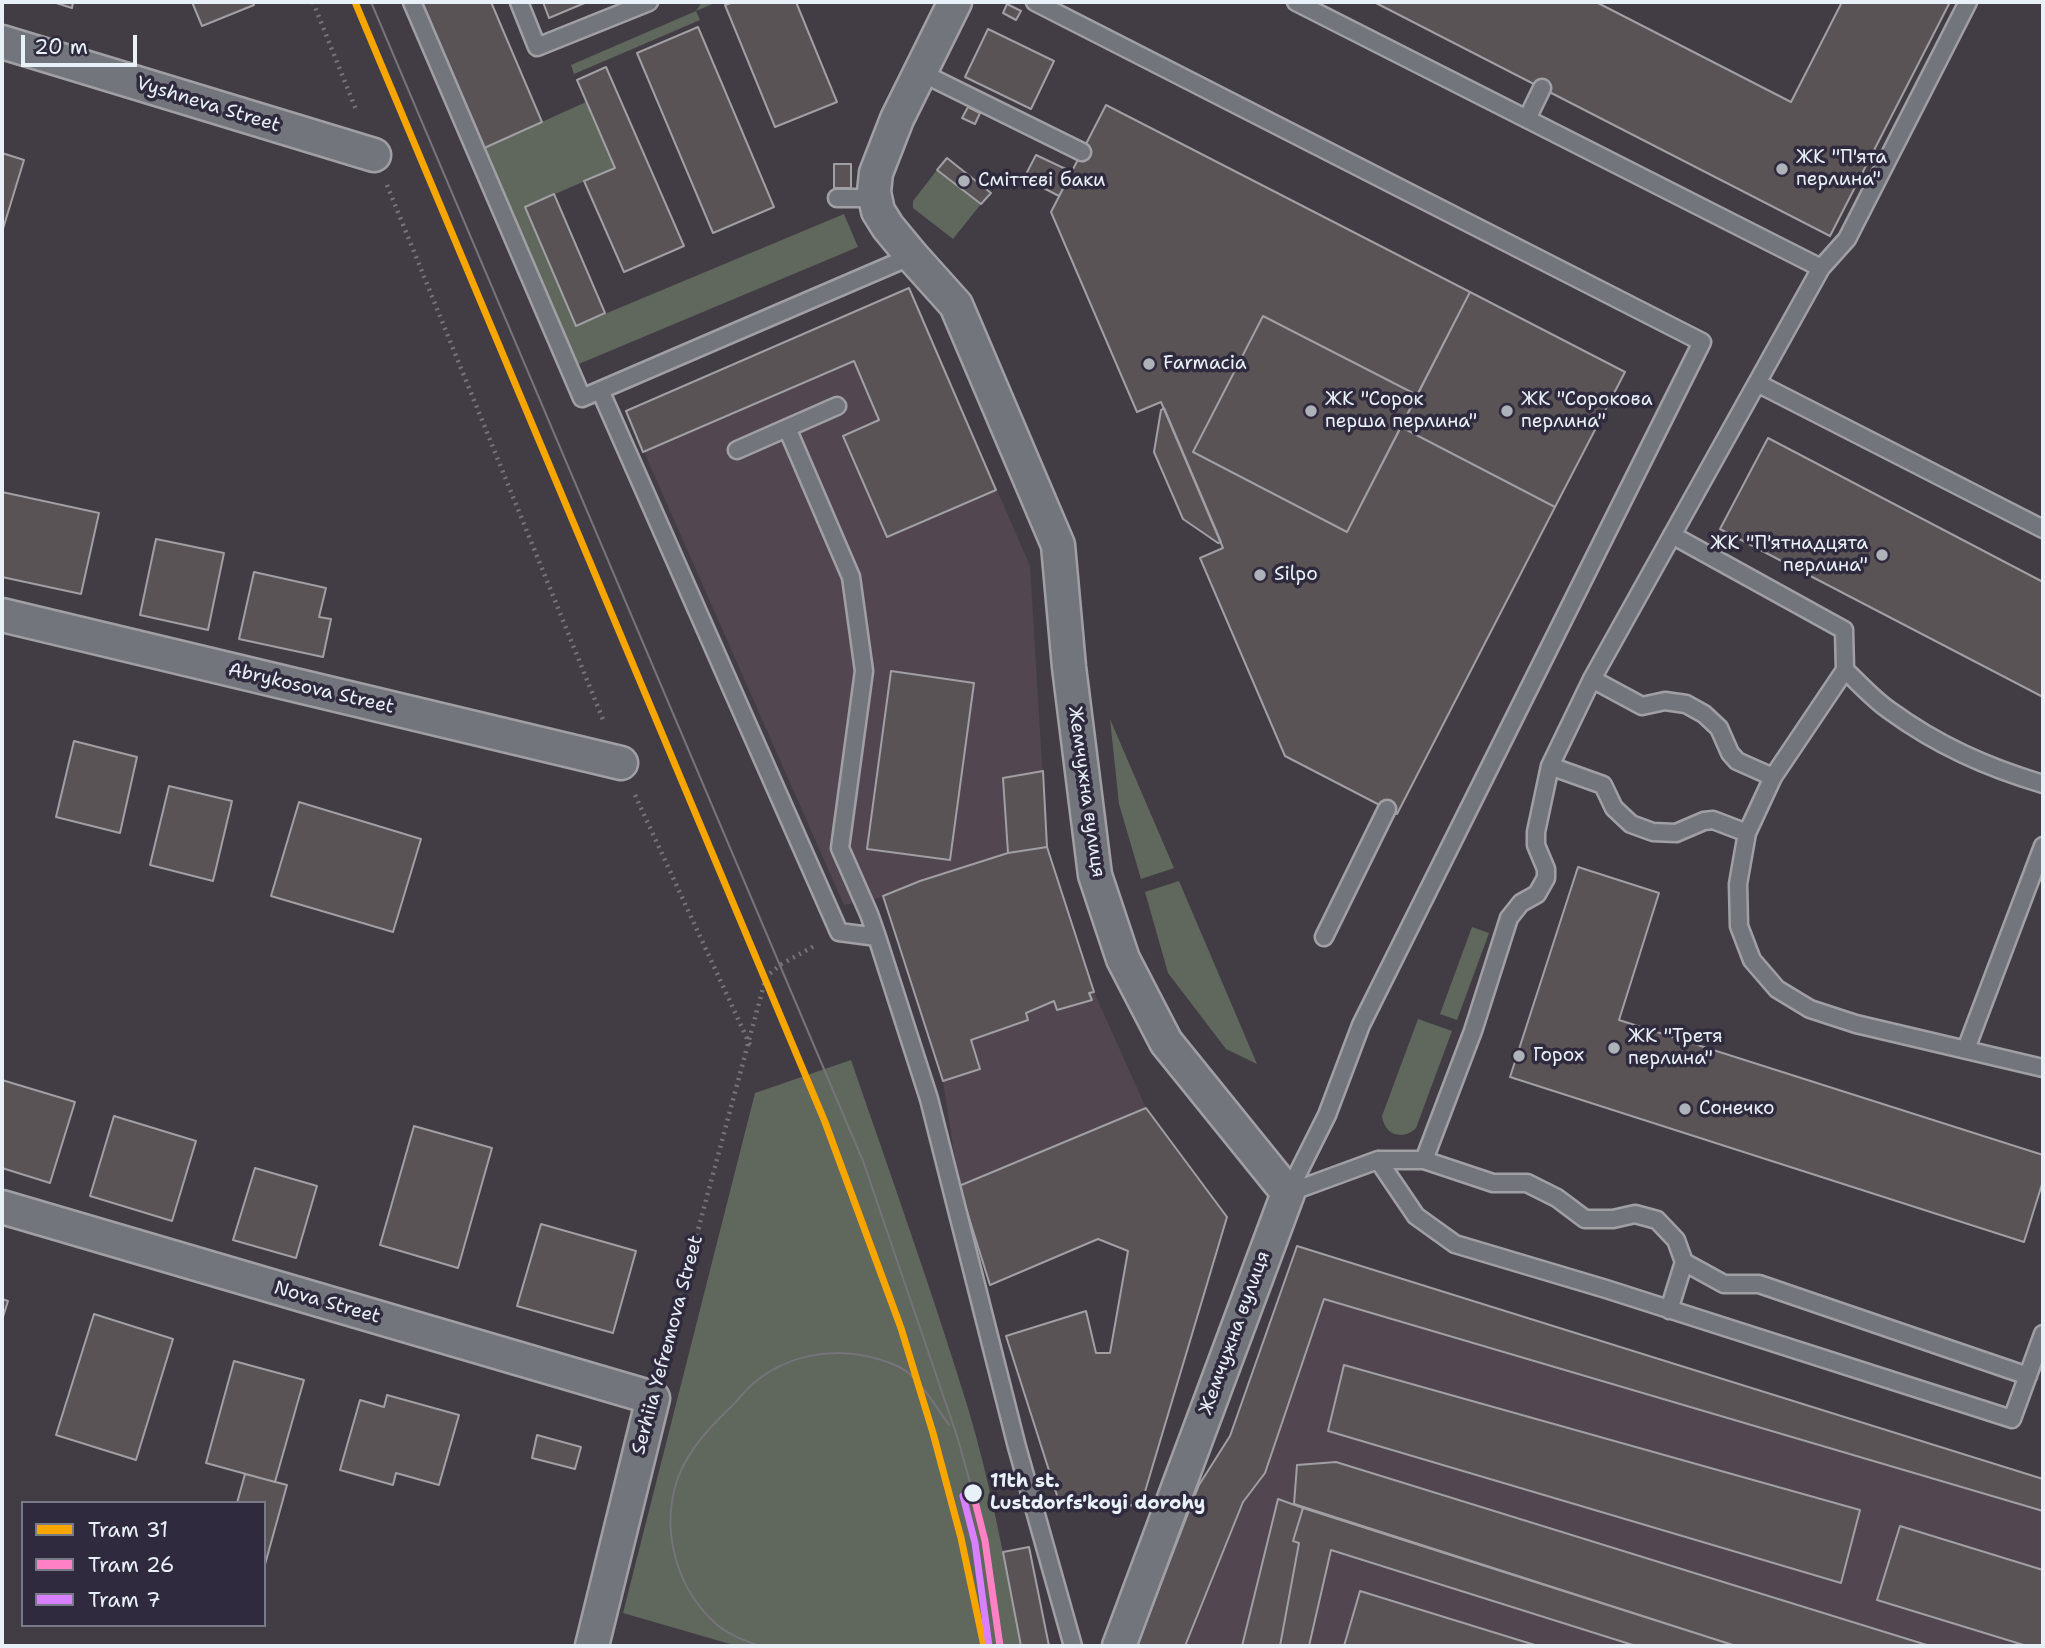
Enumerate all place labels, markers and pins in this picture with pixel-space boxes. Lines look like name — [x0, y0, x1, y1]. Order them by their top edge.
place label: ЖК "П'ята перлина" — [1796, 147, 1887, 191]
marker: ЖК "П'ята перлина" — [1774, 161, 1790, 177]
place label: Сміттєві баки — [978, 170, 1106, 192]
marker: Сміттєві баки — [956, 173, 972, 189]
place label: Farmacia — [1163, 353, 1247, 375]
marker: Farmacia — [1141, 356, 1157, 372]
place label: ЖК "Сорок перша перлина" — [1325, 389, 1477, 433]
place label: ЖК "Сорокова перлина" — [1521, 389, 1652, 433]
marker: ЖК "Сорок перша перлина" — [1303, 403, 1319, 419]
marker: ЖК "Сорокова перлина" — [1499, 403, 1515, 419]
place label: ЖК "П'ятнадцята перлина" — [1710, 533, 1868, 577]
marker: ЖК "П'ятнадцята перлина" — [1874, 547, 1890, 563]
place label: Silpo — [1274, 564, 1318, 586]
marker: Silpo — [1252, 567, 1268, 583]
place label: ЖК "Третя перлина" — [1628, 1026, 1723, 1070]
marker: ЖК "Третя перлина" — [1606, 1040, 1622, 1056]
place label: Горох — [1533, 1045, 1584, 1067]
marker: Горох — [1511, 1048, 1527, 1064]
place label: Сонечко — [1699, 1098, 1775, 1120]
marker: Сонечко — [1677, 1101, 1693, 1117]
place label: 11th st. Lustdorfs'koyi dorohy — [990, 1471, 1205, 1515]
marker: 11th st. Lustdorfs'koyi dorohy — [962, 1482, 984, 1504]

